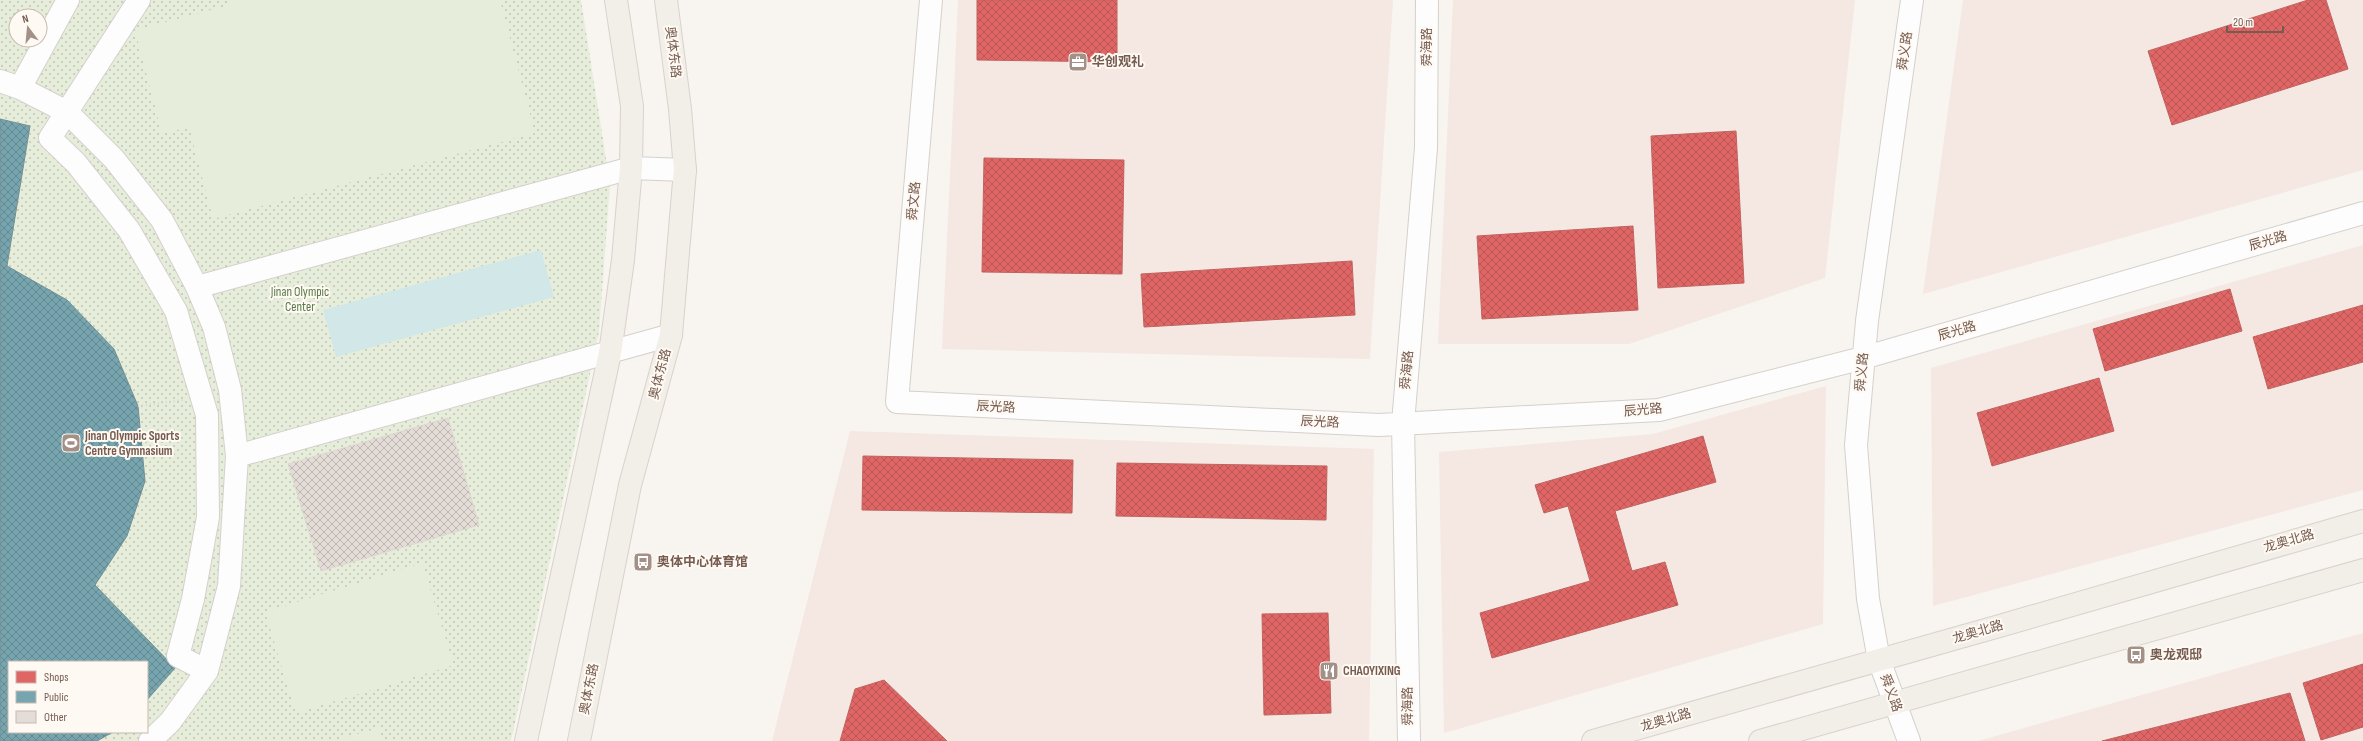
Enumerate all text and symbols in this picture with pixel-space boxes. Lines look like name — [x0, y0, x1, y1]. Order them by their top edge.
north arrow — [8, 8, 48, 48]
scale bar — [2227, 8, 2283, 34]
text: N — [21, 12, 30, 26]
text: 20 m — [2233, 15, 2253, 30]
street label: 奥体东路 — [662, 25, 684, 79]
street label: 舜海路 — [1419, 27, 1435, 67]
street label: 舜义路 — [1894, 31, 1916, 71]
office icon: 华创观礼 — [1067, 51, 1089, 73]
place label: 华创观礼 — [1092, 54, 1144, 70]
street label: 舜文路 — [904, 181, 924, 221]
street label: 辰光路 — [2247, 228, 2289, 254]
park label: Jinan Olympic Center — [270, 284, 329, 315]
street label: 辰光路 — [1936, 318, 1978, 344]
street label: 奥体东路 — [646, 347, 674, 401]
street label: 舜海路 — [1397, 350, 1417, 390]
street label: 舜义路 — [1852, 352, 1872, 392]
street label: 辰光路 — [976, 398, 1016, 416]
street label: 辰光路 — [1623, 400, 1663, 420]
street label: 辰光路 — [1300, 413, 1340, 431]
place label: Jinan Olympic Sports Centre Gymnasium — [84, 428, 179, 459]
sports icon: Jinan Olympic Sports Centre Gymnasium — [60, 432, 82, 454]
street label: 龙奥北路 — [2262, 526, 2316, 556]
bus stop icon: 奥体中心体育馆 — [632, 551, 654, 573]
place label: 奥体中心体育馆 — [657, 554, 748, 570]
street label: 龙奥北路 — [1951, 617, 2005, 647]
bus stop icon: 奥龙观邸 — [2125, 644, 2147, 666]
place label: 奥龙观邸 — [2150, 647, 2202, 663]
restaurant icon: CHAOYIXING — [1318, 660, 1340, 682]
legend — [8, 661, 148, 733]
street label: 奥体东路 — [576, 662, 602, 716]
place label: CHAOYIXING — [1343, 663, 1401, 679]
text: Shops — [44, 670, 69, 685]
street label: 舜义路 — [1877, 672, 1905, 714]
street label: 舜海路 — [1400, 686, 1416, 726]
text: Public — [44, 690, 69, 705]
street label: 龙奥北路 — [1639, 705, 1693, 735]
text: Other — [44, 710, 68, 725]

